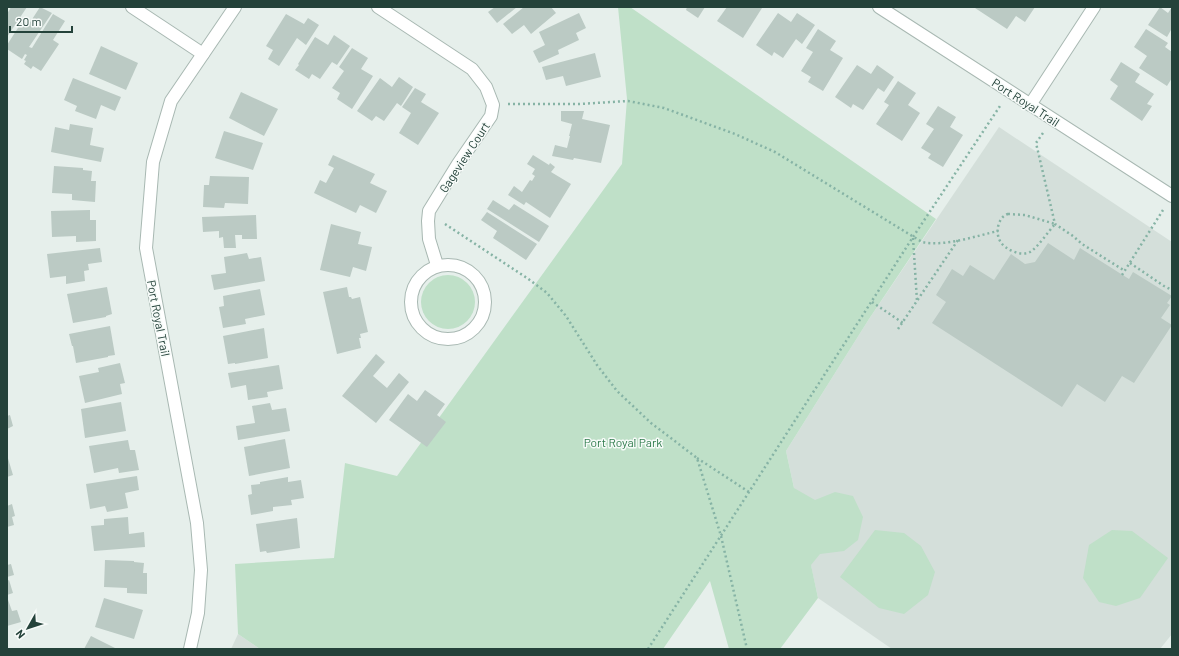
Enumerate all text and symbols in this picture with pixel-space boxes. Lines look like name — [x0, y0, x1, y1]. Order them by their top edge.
scale bar — [10, 8, 72, 34]
text: 20 m — [16, 14, 42, 28]
street label: Port Royal Trail — [990, 75, 1062, 129]
street label: Gageview Court — [436, 119, 492, 195]
street label: Port Royal Trail — [145, 279, 173, 357]
park label: Port Royal Park — [584, 435, 662, 449]
north arrow — [8, 608, 48, 648]
text: N — [12, 628, 27, 642]

